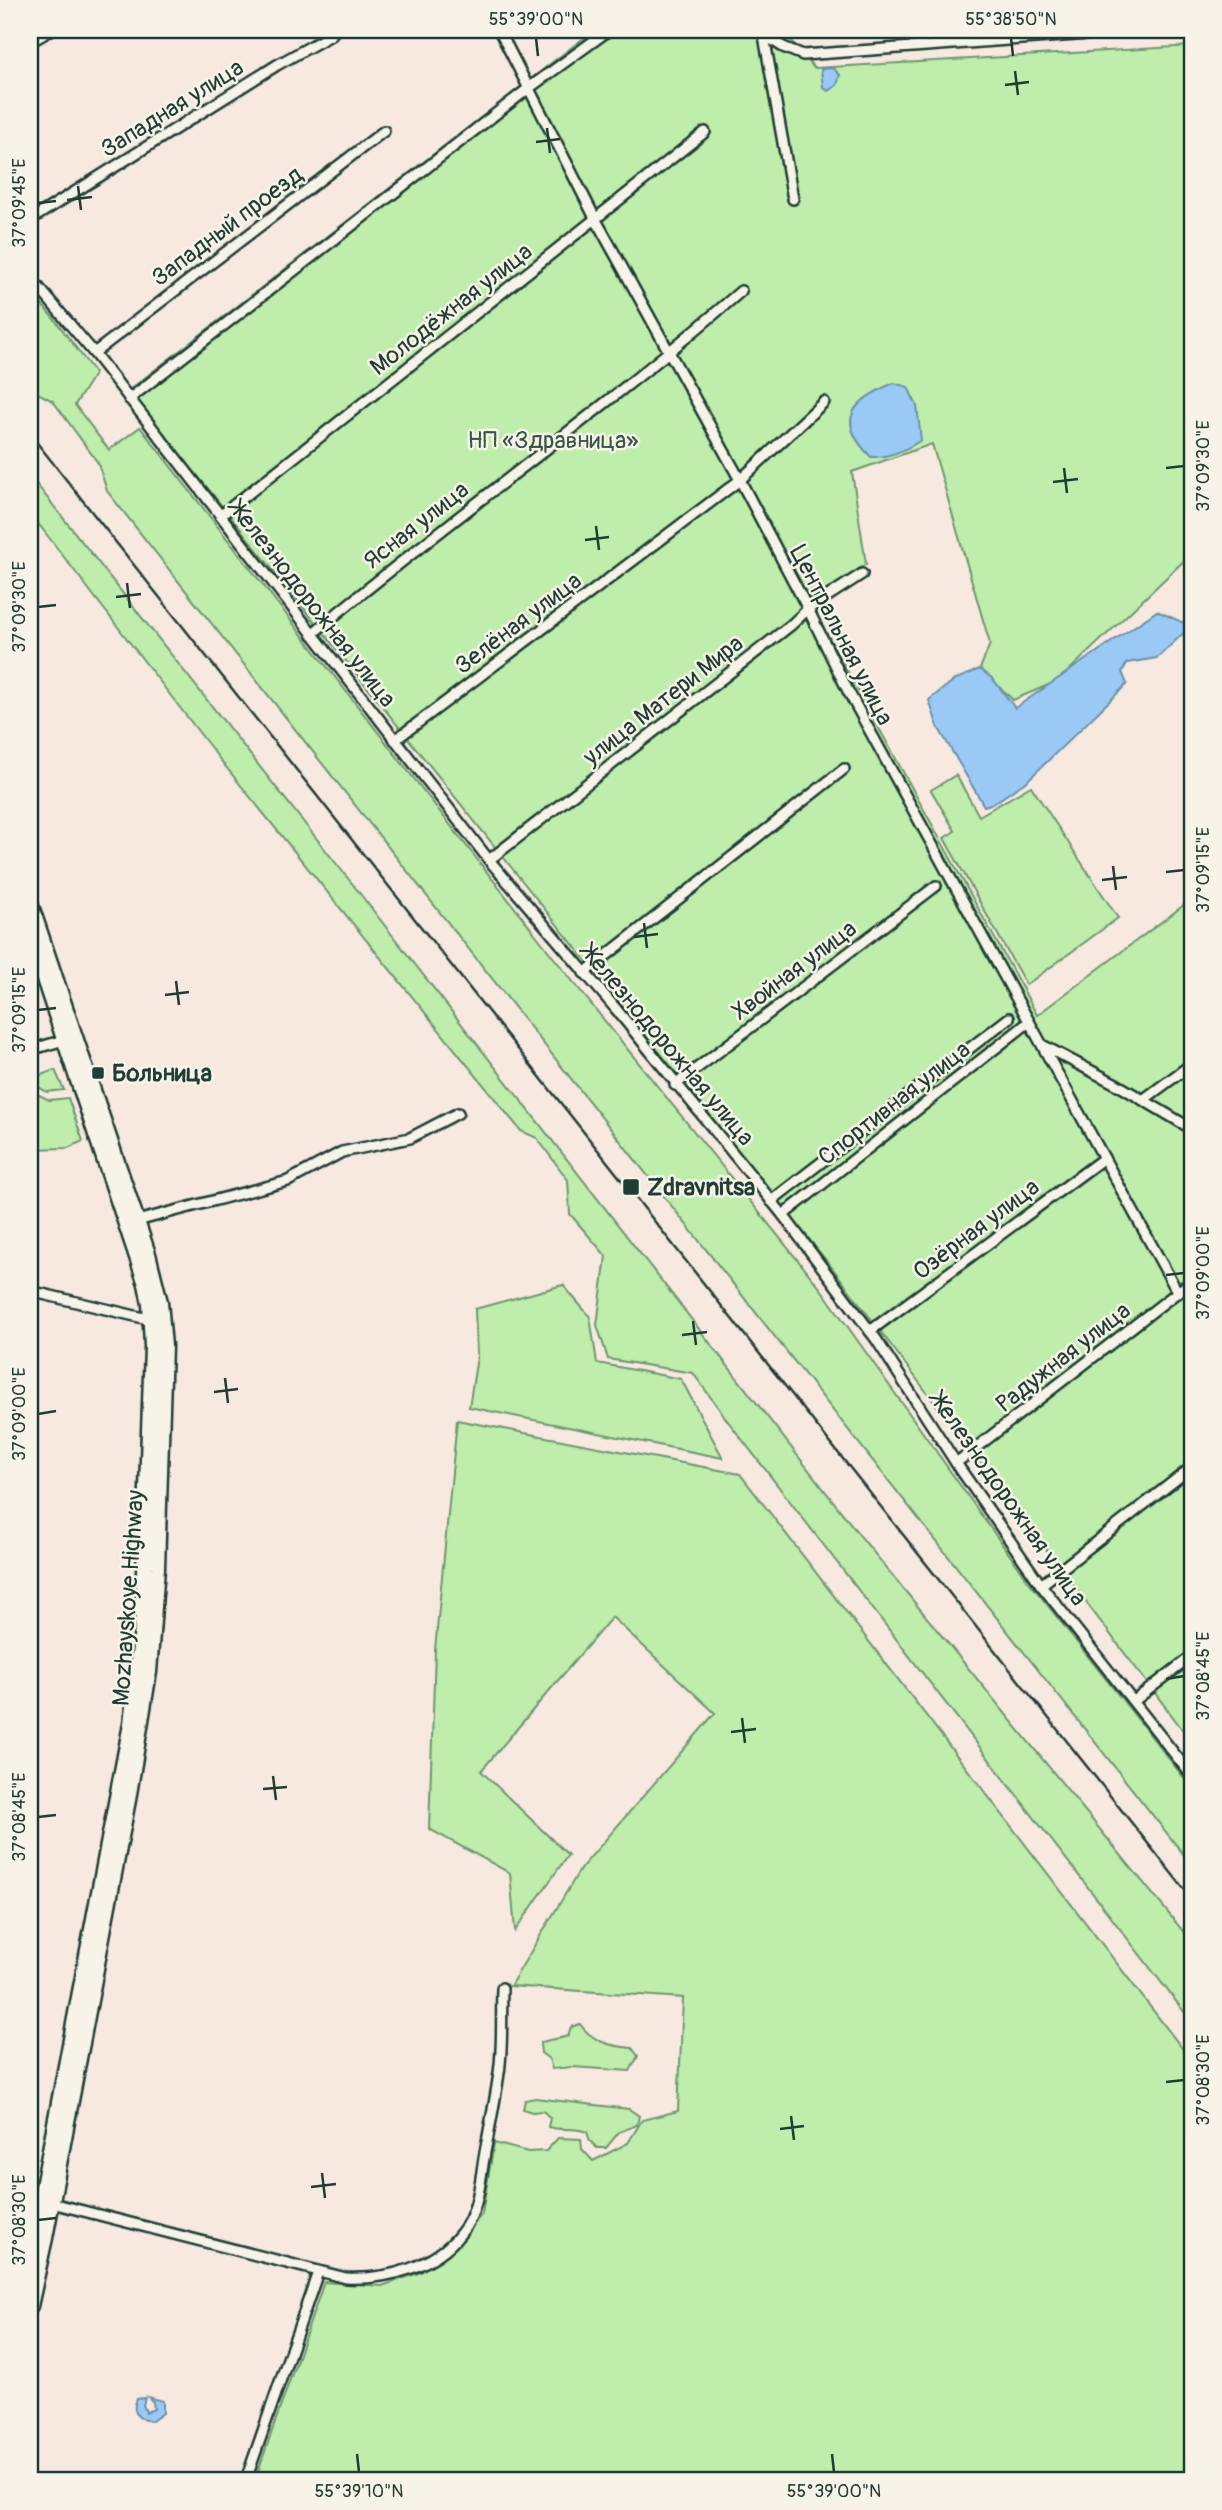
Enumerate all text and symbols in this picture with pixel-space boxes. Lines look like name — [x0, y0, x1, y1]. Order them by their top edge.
text: 55°39'00"N — [489, 8, 583, 31]
text: 55°38'50"N — [965, 8, 1057, 31]
street label: Западная улица — [96, 53, 249, 164]
text: 37°09'45"E — [8, 158, 31, 248]
street label: Западный проезд — [146, 160, 309, 293]
street label: Молодёжная улица — [364, 237, 538, 382]
text: 37°09'30"E — [1192, 420, 1215, 512]
park label: НП «Здравница» — [468, 426, 638, 455]
street label: Ясная улица — [358, 475, 475, 575]
street label: Железнодорожная улица — [221, 492, 402, 713]
street label: Центральная улица — [784, 540, 900, 730]
text: 37°09'30"E — [8, 561, 31, 653]
street label: Зелёная улица — [449, 566, 587, 680]
street label: улица Матери Мира — [577, 629, 749, 772]
text: 37°09'15"E — [1192, 827, 1215, 913]
street label: Хвойная улица — [726, 914, 862, 1027]
street label: Железнодорожная улица — [573, 936, 760, 1152]
text: 37°09'15"E — [8, 967, 31, 1053]
street label: Спортивная улица — [812, 1035, 976, 1172]
place label: Больница — [112, 1059, 212, 1088]
marker: Больница — [90, 1065, 106, 1081]
place label: Zdravnitsa — [647, 1173, 755, 1202]
street label: Озёрная улица — [907, 1173, 1045, 1286]
marker: Zdravnitsa — [621, 1177, 641, 1197]
text: 37°09'00"E — [1192, 1226, 1215, 1320]
street label: Радужная улица — [990, 1296, 1136, 1419]
text: 37°09'00"E — [8, 1367, 31, 1461]
street label: Железнодорожная улица — [922, 1384, 1093, 1611]
street label: Mozhayskoye Highway — [106, 1489, 151, 1707]
text: 37°08'45"E — [1192, 1631, 1215, 1721]
text: 37°08'45"E — [8, 1772, 31, 1862]
text: 37°08'30"E — [1192, 2034, 1215, 2126]
text: 37°08'30"E — [8, 2174, 31, 2266]
text: 55°39'10"N — [314, 2480, 404, 2503]
text: 55°39'00"N — [787, 2480, 881, 2503]

